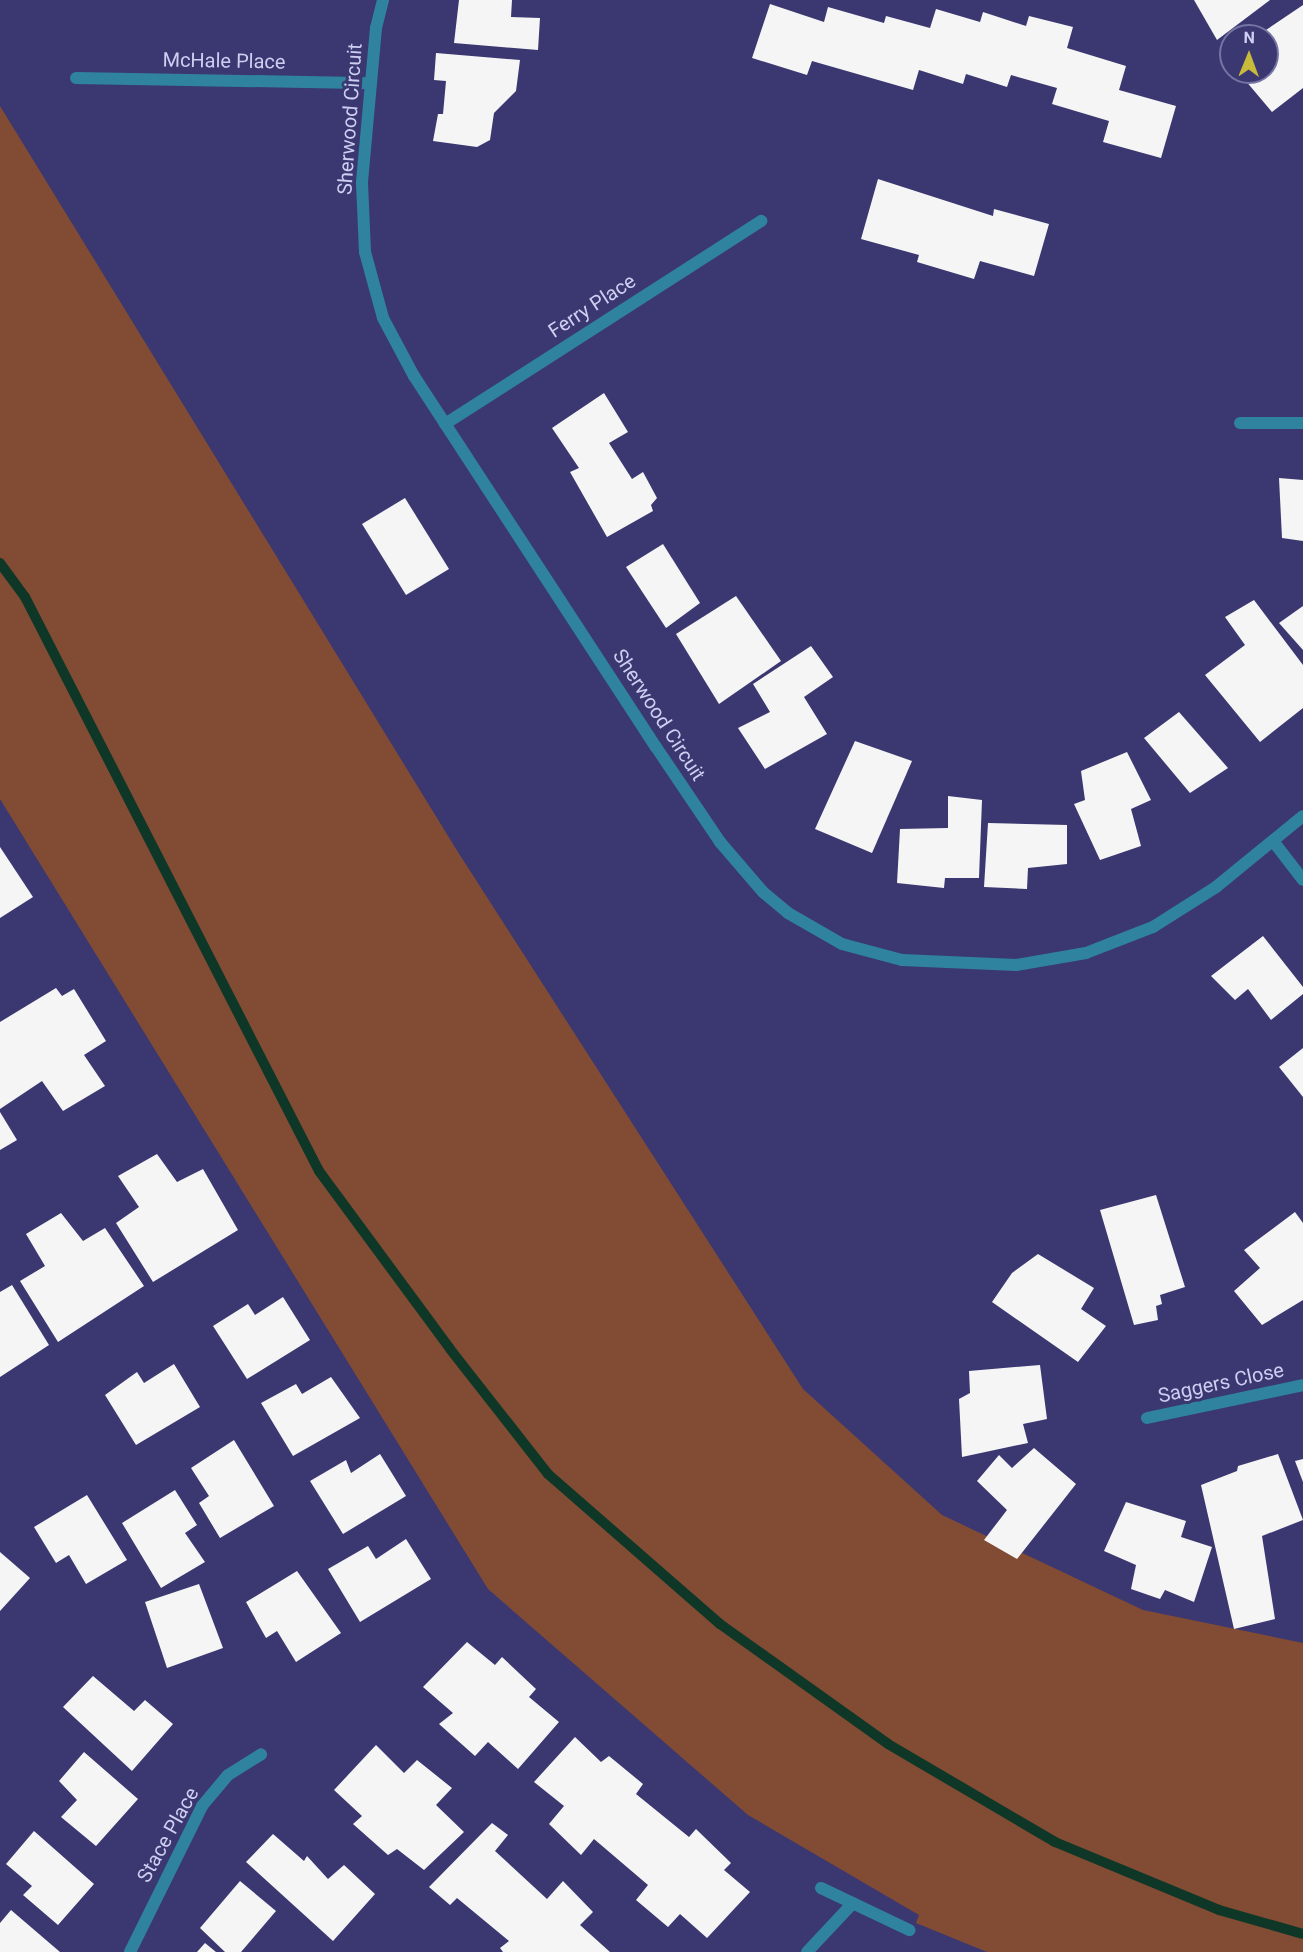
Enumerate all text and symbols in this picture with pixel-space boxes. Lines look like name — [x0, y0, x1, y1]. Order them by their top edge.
north arrow — [1219, 24, 1279, 84]
text: N — [1243, 28, 1255, 47]
street label: Sherwood Circuit — [333, 42, 367, 196]
street label: McHale Place — [162, 48, 286, 74]
street label: Ferry Place — [544, 269, 640, 343]
street label: Sherwood Circuit — [608, 645, 710, 785]
street label: Saggers Close — [1156, 1358, 1286, 1408]
street label: Stace Place — [132, 1783, 204, 1887]

